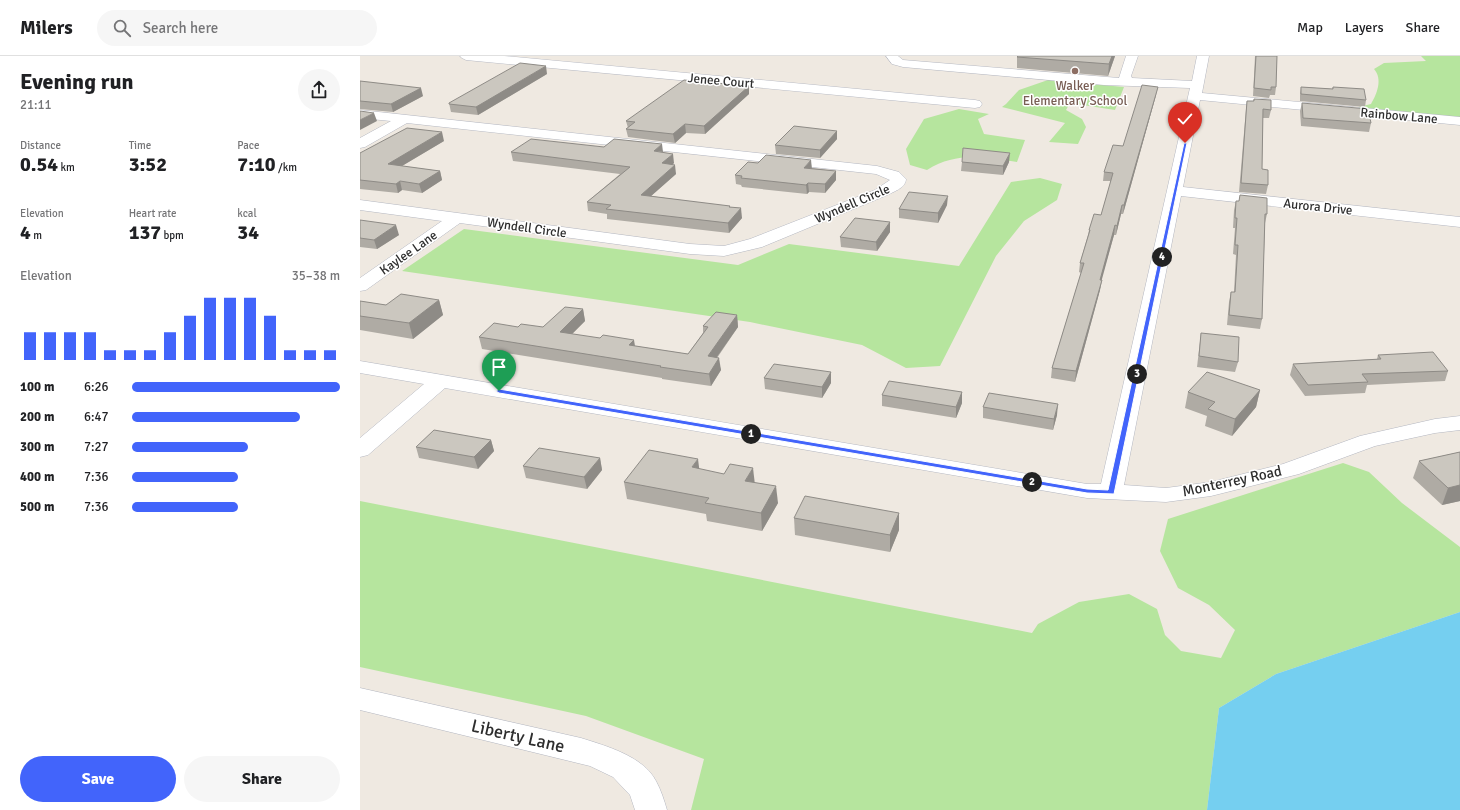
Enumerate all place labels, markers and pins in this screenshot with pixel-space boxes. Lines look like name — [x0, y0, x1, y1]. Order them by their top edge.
marker: Walker Elementary School — [1070, 66, 1080, 76]
place label: Walker Elementary School — [1023, 78, 1127, 109]
pin — [1168, 102, 1202, 143]
pin: 4 — [1152, 247, 1172, 267]
pin — [482, 350, 516, 391]
pin: 3 — [1127, 364, 1147, 384]
pin: 1 — [741, 424, 761, 444]
pin: 2 — [1022, 472, 1042, 492]

